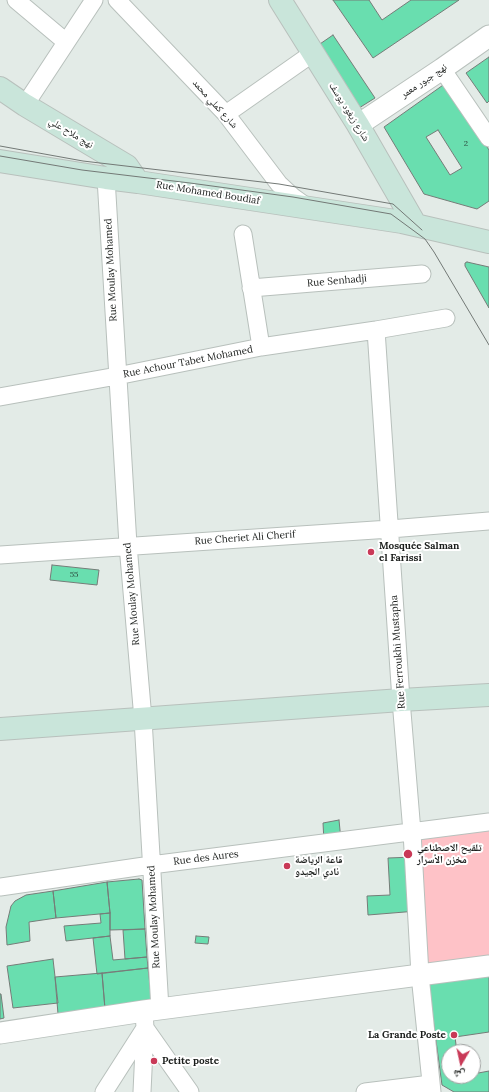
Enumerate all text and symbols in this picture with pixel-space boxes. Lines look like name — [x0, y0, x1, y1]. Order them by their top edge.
street label: نهج جبور معمر — [399, 61, 449, 101]
street label: شارع كملي محمد — [190, 77, 240, 131]
street label: شارع زيغود يوسف — [326, 80, 372, 144]
street label: نهج ملاح علي — [47, 115, 95, 151]
house number: 2 — [464, 139, 468, 149]
street label: Rue Mohamed Boudiaf — [155, 179, 261, 207]
street label: Rue Moulay Mohamed — [102, 218, 120, 322]
street label: Rue Senhadji — [307, 272, 367, 290]
street label: Rue Achour Tabet Mohamed — [122, 344, 254, 380]
street label: Rue Cheriet Ali Cherif — [194, 528, 296, 548]
place label: Mosquée Salman el Farissi — [379, 540, 459, 564]
street label: Rue Moulay Mohamed — [122, 542, 142, 646]
marker: Mosquée Salman el Farissi — [366, 547, 376, 557]
house number: 55 — [70, 570, 78, 580]
street label: Rue Ferroukhi Mustapha — [388, 595, 408, 709]
place label: تلقيح الاصطناعي مخزن الأسرار — [417, 842, 482, 866]
street label: Rue des Aures — [173, 848, 239, 868]
marker: تلقيح الاصطناعي مخزن الأسرار — [402, 848, 414, 860]
place label: قاعة الرياضة نادي الجيدو — [295, 854, 342, 878]
marker: قاعة الرياضة نادي الجيدو — [282, 861, 292, 871]
street label: Rue Moulay Mohamed — [145, 865, 163, 969]
place label: La Grande Poste — [368, 1029, 446, 1041]
marker: La Grande Poste — [449, 1030, 459, 1040]
north arrow — [441, 1044, 481, 1084]
place label: Petite poste — [162, 1055, 219, 1067]
marker: Petite poste — [149, 1056, 159, 1066]
text: ش — [452, 1067, 466, 1083]

